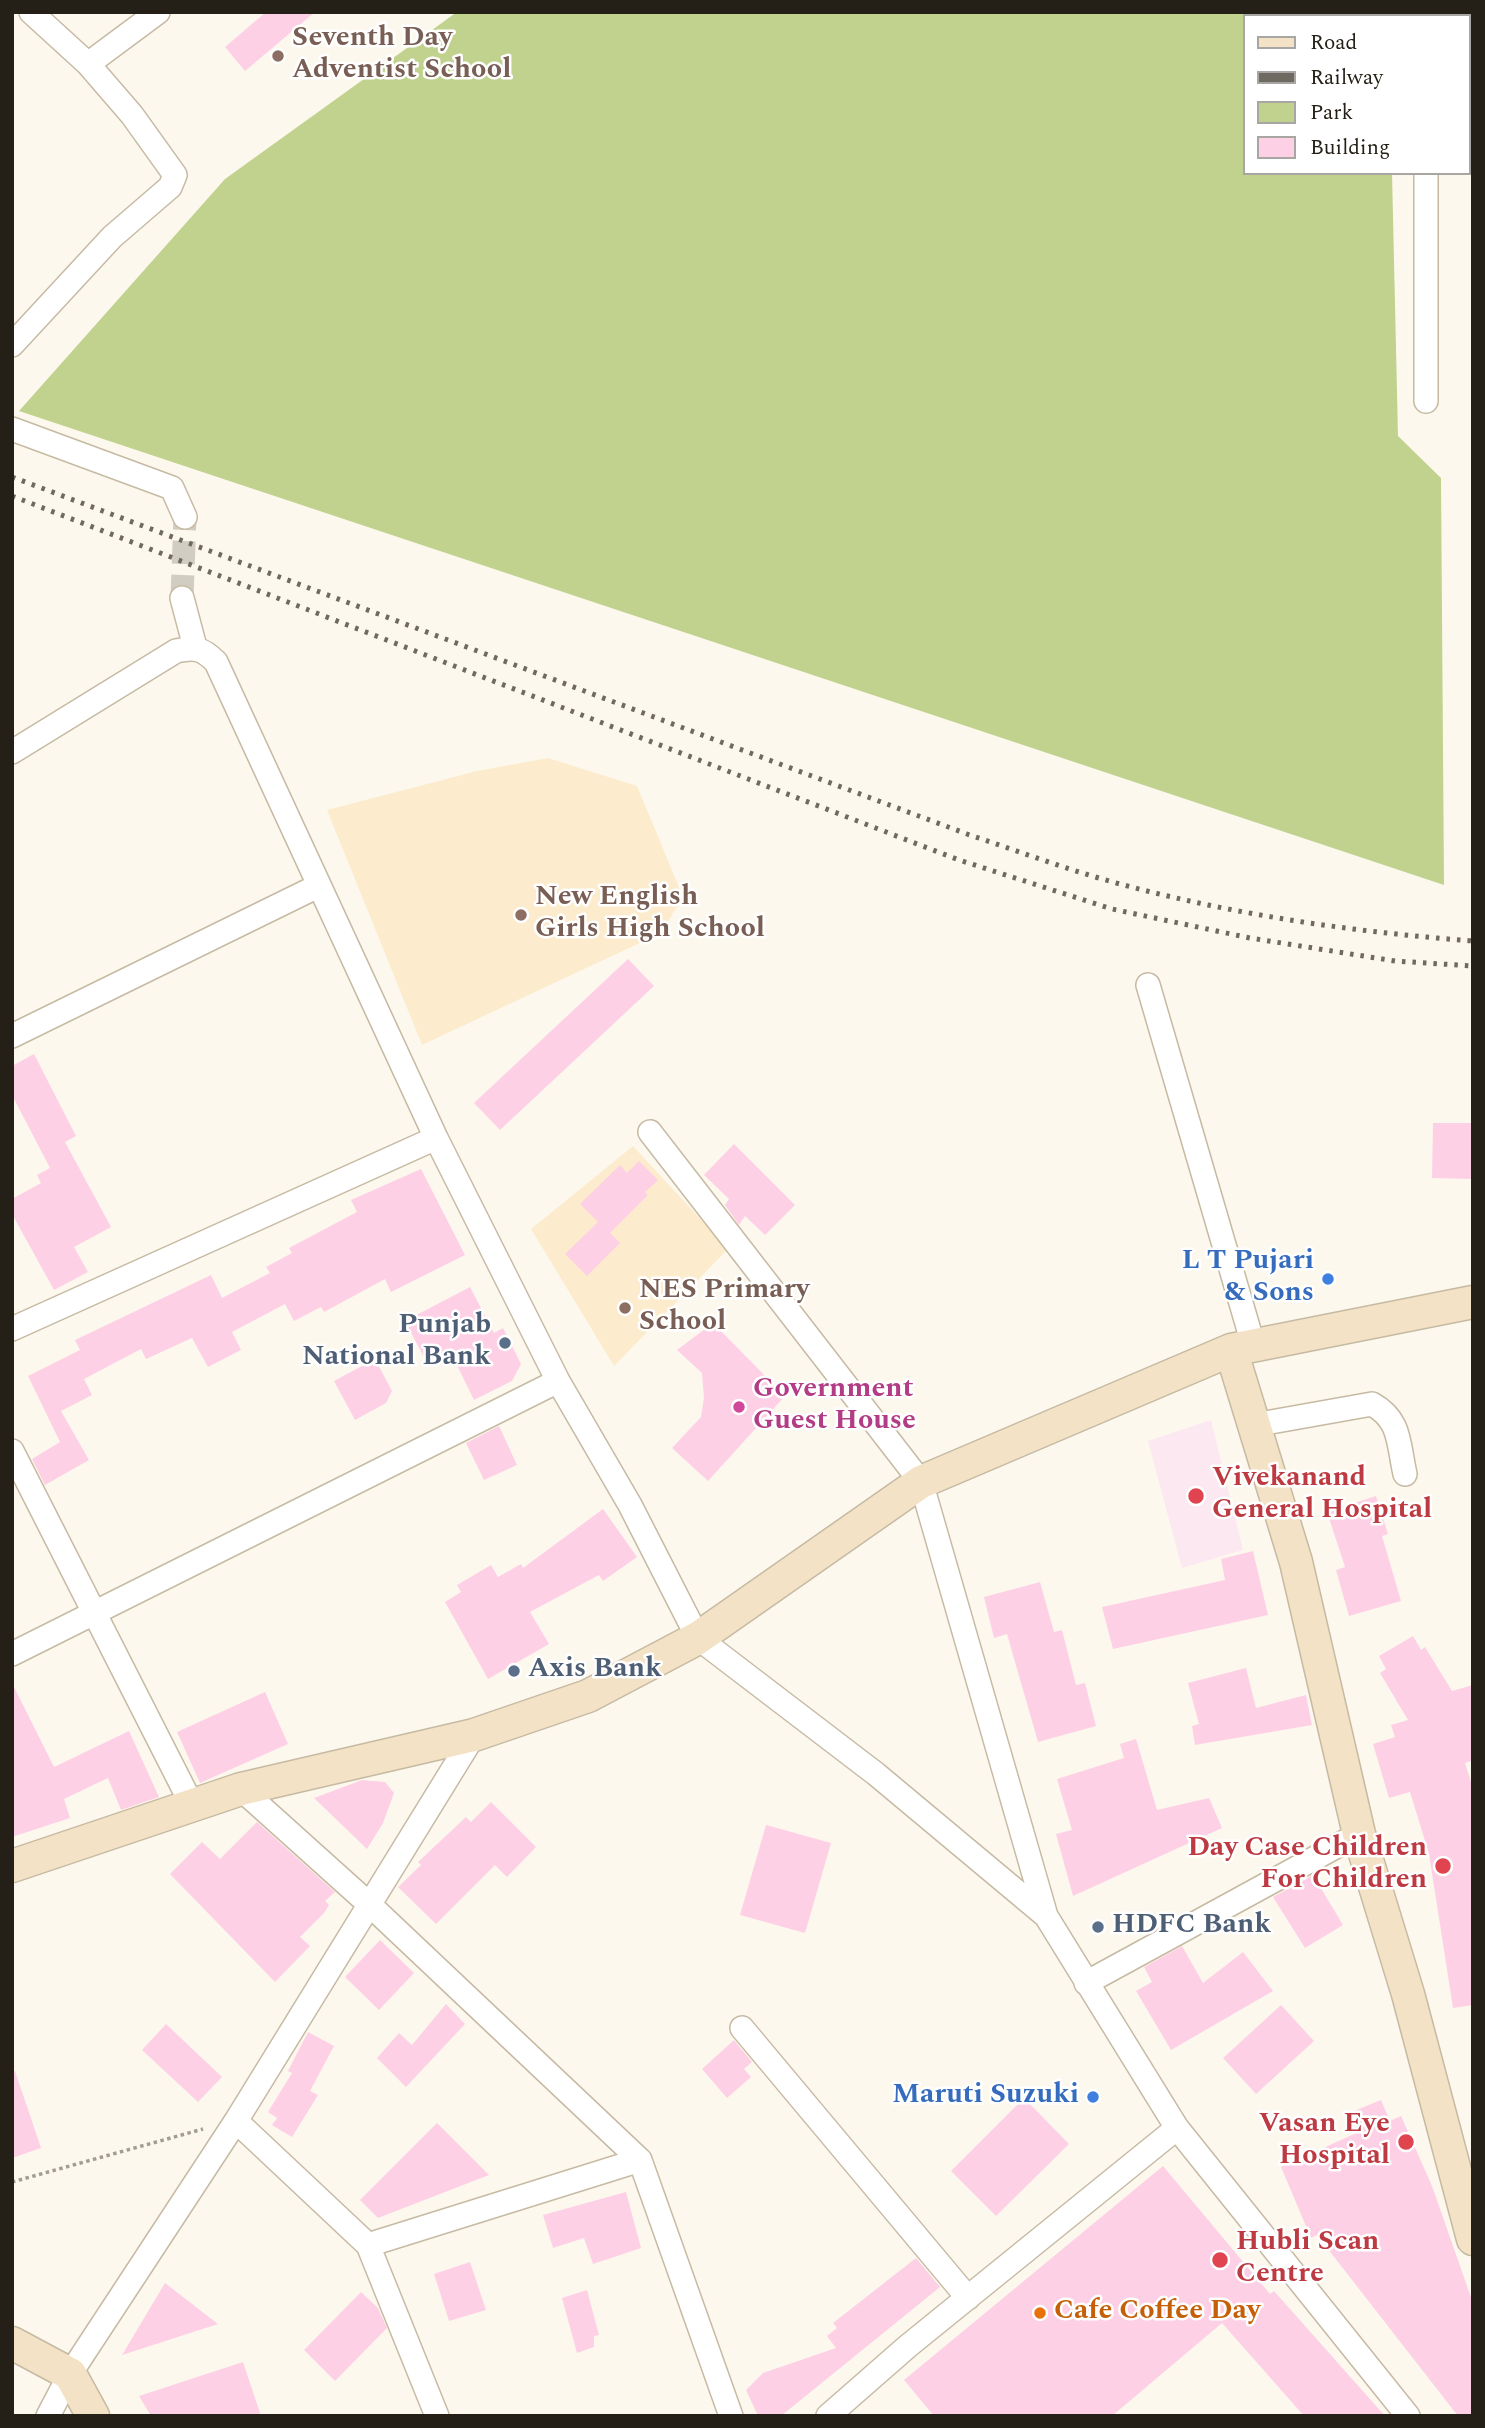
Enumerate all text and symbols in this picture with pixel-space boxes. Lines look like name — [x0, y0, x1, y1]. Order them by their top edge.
legend — [1244, 14, 1471, 175]
place label: Seventh Day Adventist School — [292, 23, 511, 89]
text: Road — [1310, 27, 1357, 59]
marker: Seventh Day Adventist School — [270, 48, 286, 64]
text: Railway — [1310, 62, 1383, 94]
text: Park — [1310, 97, 1353, 129]
text: Building — [1310, 132, 1390, 164]
place label: New English Girls High School — [535, 882, 765, 948]
marker: New English Girls High School — [513, 907, 529, 923]
place label: L T Pujari & Sons — [1182, 1246, 1314, 1312]
marker: L T Pujari & Sons — [1320, 1271, 1336, 1287]
place label: NES Primary School — [639, 1275, 809, 1341]
marker: NES Primary School — [617, 1300, 633, 1316]
place label: Punjab National Bank — [302, 1310, 491, 1376]
marker: Punjab National Bank — [497, 1335, 513, 1351]
place label: Government Guest House — [753, 1374, 916, 1440]
marker: Government Guest House — [731, 1399, 747, 1415]
place label: Vivekanand General Hospital — [1212, 1463, 1432, 1529]
marker: Vivekanand General Hospital — [1186, 1486, 1206, 1506]
place label: Axis Bank — [528, 1654, 662, 1688]
marker: Axis Bank — [506, 1663, 522, 1679]
place label: Day Case Children For Children — [1187, 1833, 1427, 1899]
marker: Day Case Children For Children — [1433, 1856, 1453, 1876]
place label: HDFC Bank — [1112, 1910, 1271, 1944]
marker: HDFC Bank — [1090, 1919, 1106, 1935]
place label: Maruti Suzuki — [892, 2080, 1079, 2114]
marker: Maruti Suzuki — [1085, 2089, 1101, 2105]
place label: Vasan Eye Hospital — [1259, 2109, 1390, 2175]
marker: Vasan Eye Hospital — [1396, 2132, 1416, 2152]
place label: Hubli Scan Centre — [1236, 2227, 1379, 2293]
marker: Hubli Scan Centre — [1210, 2250, 1230, 2270]
place label: Cafe Coffee Day — [1054, 2296, 1260, 2330]
marker: Cafe Coffee Day — [1032, 2305, 1048, 2321]

